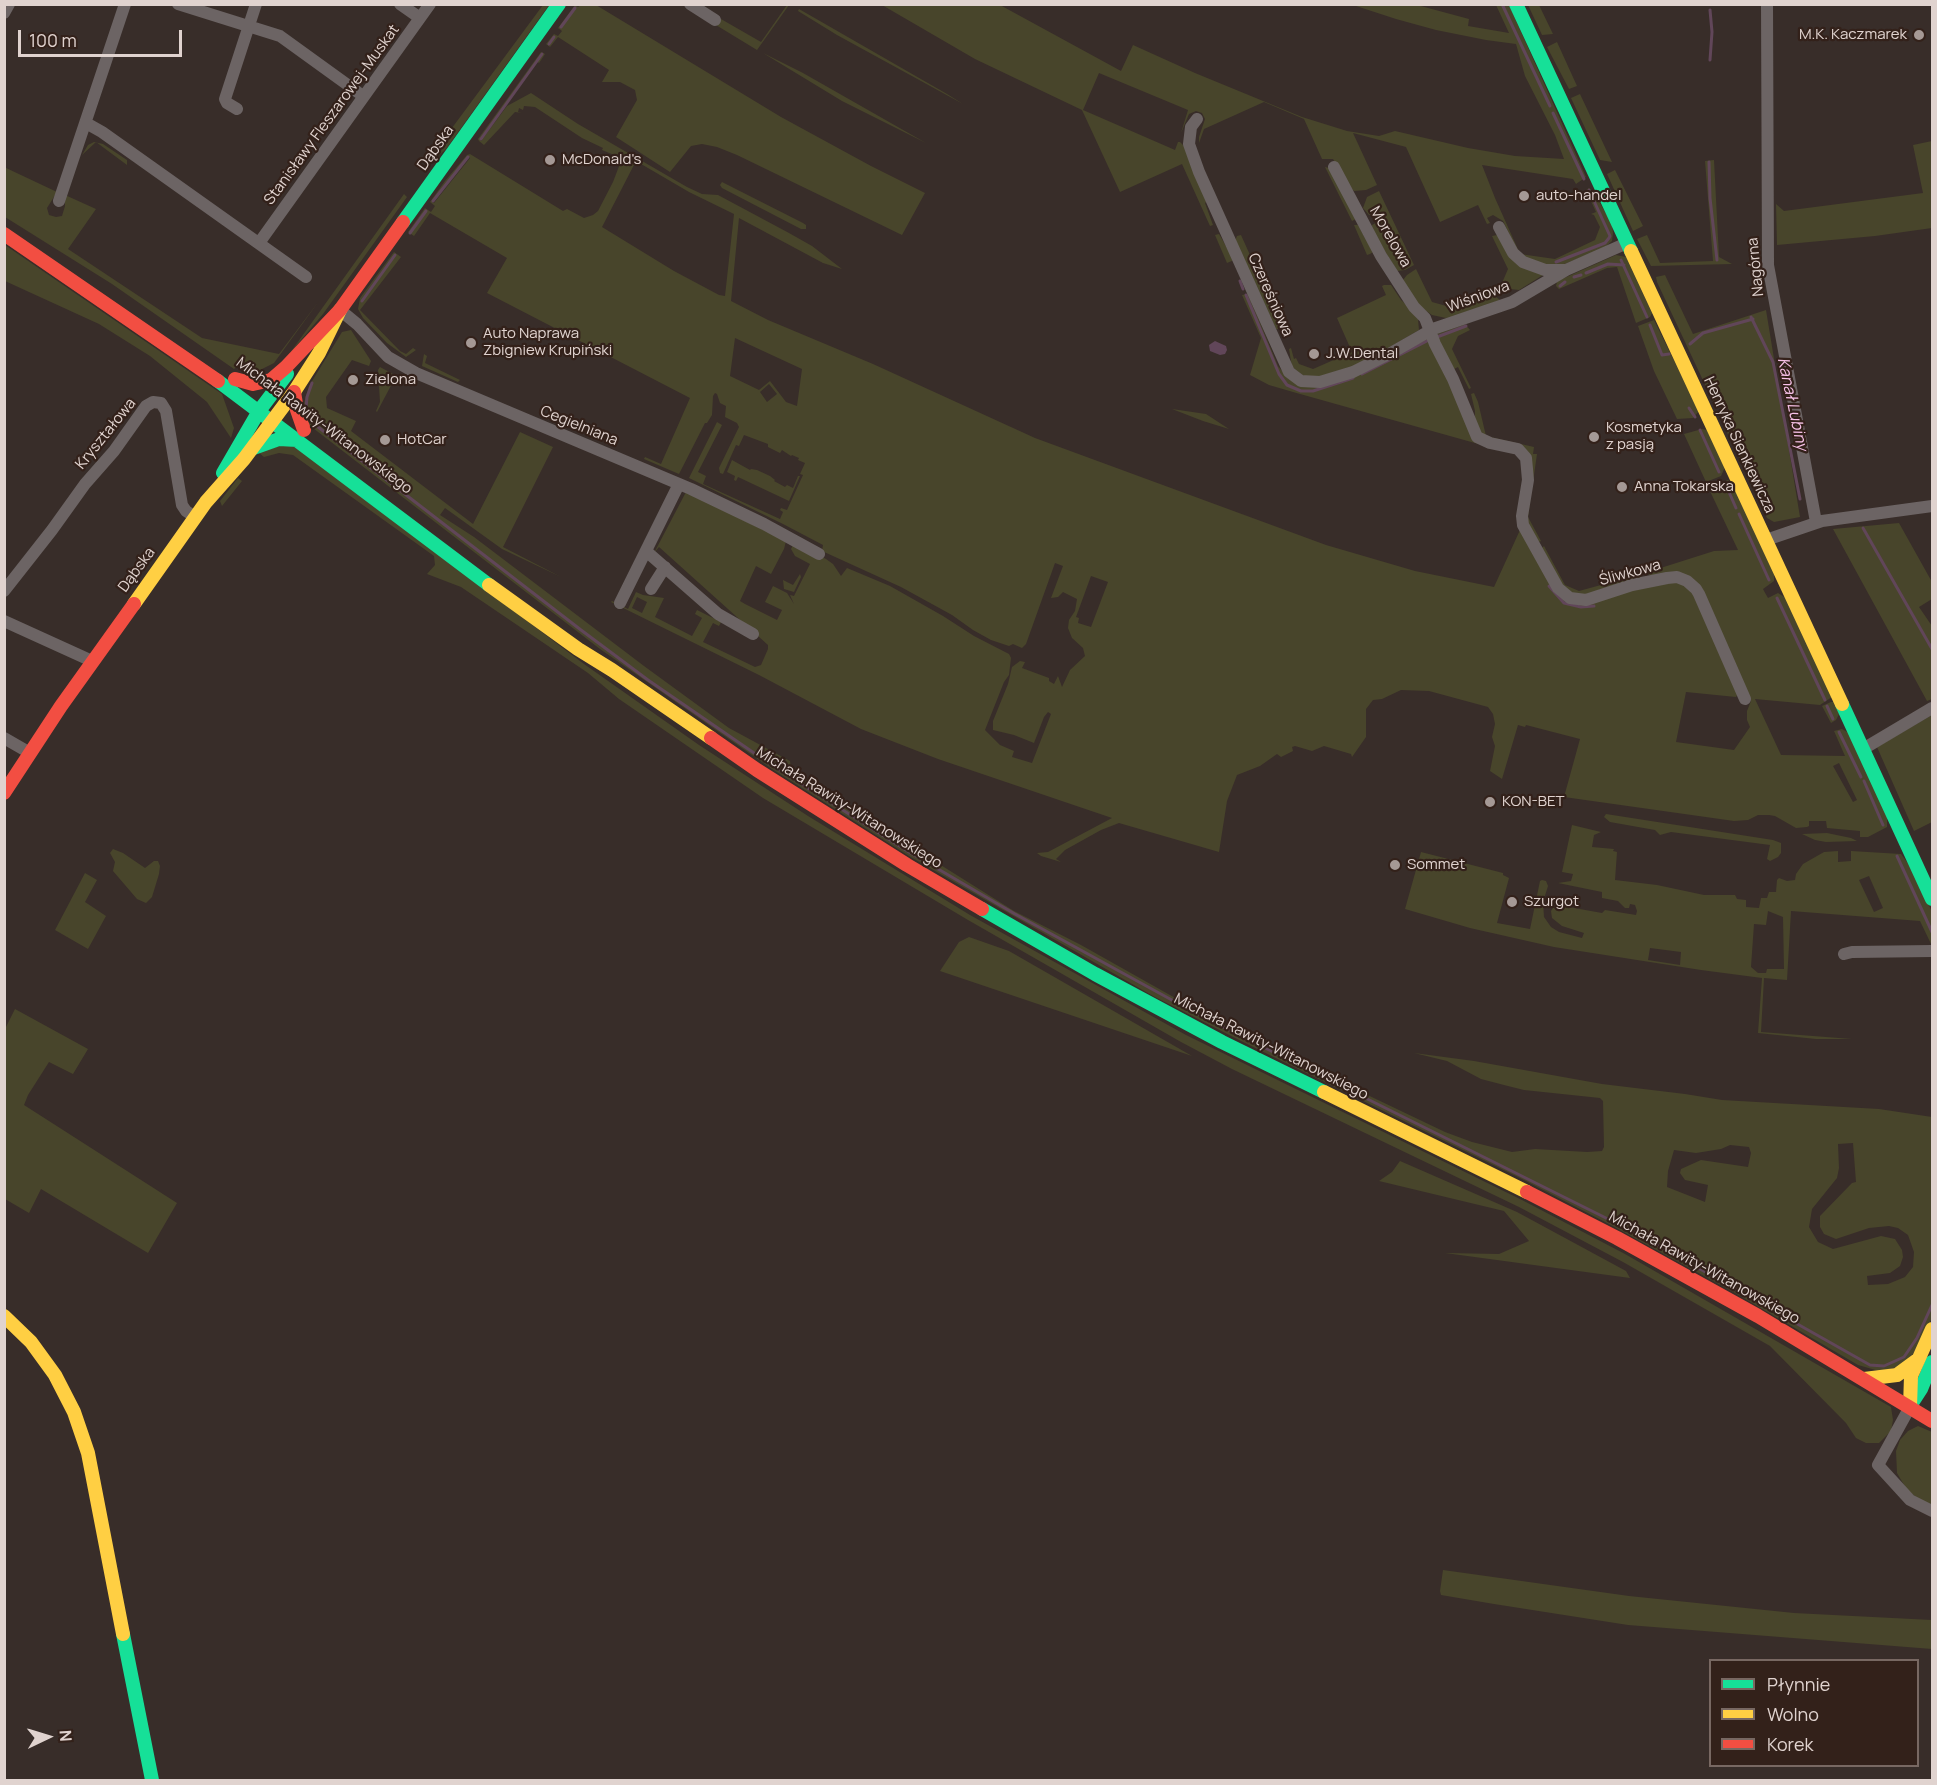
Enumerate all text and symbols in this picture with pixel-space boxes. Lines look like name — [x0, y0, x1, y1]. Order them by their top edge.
scale bar — [21, 18, 184, 56]
street label: Stanisławy Fleszarowej-Muskat — [261, 21, 403, 209]
place label: M.K. Kaczmarek — [1799, 26, 1907, 44]
text: 100 m — [29, 28, 77, 52]
marker: M.K. Kaczmarek — [1912, 28, 1926, 42]
street label: Dąbska — [414, 122, 458, 174]
place label: McDonald's — [562, 151, 641, 169]
marker: McDonald's — [543, 153, 557, 167]
place label: auto-handel — [1536, 187, 1621, 205]
marker: auto-handel — [1517, 189, 1531, 203]
street label: Morelowa — [1365, 203, 1415, 271]
street label: Nagórna — [1744, 237, 1768, 297]
street label: Czereśniowa — [1244, 251, 1296, 339]
street label: Wiśniowa — [1444, 277, 1512, 317]
place label: Auto Naprawa Zbigniew Krupiński — [483, 325, 612, 360]
marker: Auto Naprawa Zbigniew Krupiński — [464, 336, 478, 350]
place label: J.W.Dental — [1326, 345, 1398, 363]
marker: J.W.Dental — [1307, 347, 1321, 361]
street label: Michała Rawity-Witanowskiego — [232, 354, 416, 498]
water label: Kanał Lubiny — [1773, 356, 1811, 452]
place label: Zielona — [365, 371, 416, 389]
marker: Zielona — [346, 373, 360, 387]
street label: Henryka Sienkiewicza — [1699, 374, 1779, 516]
street label: Kryształowa — [72, 395, 140, 473]
street label: Cegielniana — [538, 402, 620, 450]
place label: Kosmetyka z pasją — [1606, 419, 1682, 454]
marker: Kosmetyka z pasją — [1587, 430, 1601, 444]
place label: HotCar — [397, 431, 447, 449]
marker: HotCar — [378, 433, 392, 447]
place label: Anna Tokarska — [1634, 478, 1734, 496]
marker: Anna Tokarska — [1615, 480, 1629, 494]
street label: Dąbska — [115, 544, 159, 596]
street label: Śliwkowa — [1597, 556, 1663, 590]
street label: Michała Rawity-Witanowskiego — [753, 743, 945, 873]
place label: KON-BET — [1502, 793, 1565, 811]
marker: KON-BET — [1483, 795, 1497, 809]
place label: Sommet — [1407, 856, 1465, 874]
marker: Sommet — [1388, 858, 1402, 872]
place label: Szurgot — [1524, 893, 1579, 911]
marker: Szurgot — [1505, 895, 1519, 909]
street label: Michała Rawity-Witanowskiego — [1171, 990, 1371, 1104]
street label: Michała Rawity-Witanowskiego — [1605, 1208, 1803, 1328]
legend — [1709, 1659, 1919, 1767]
text: Płynnie — [1767, 1672, 1830, 1696]
text: Wolno — [1767, 1702, 1819, 1726]
north arrow — [18, 1707, 78, 1767]
text: N — [55, 1729, 77, 1742]
text: Korek — [1767, 1732, 1813, 1756]

